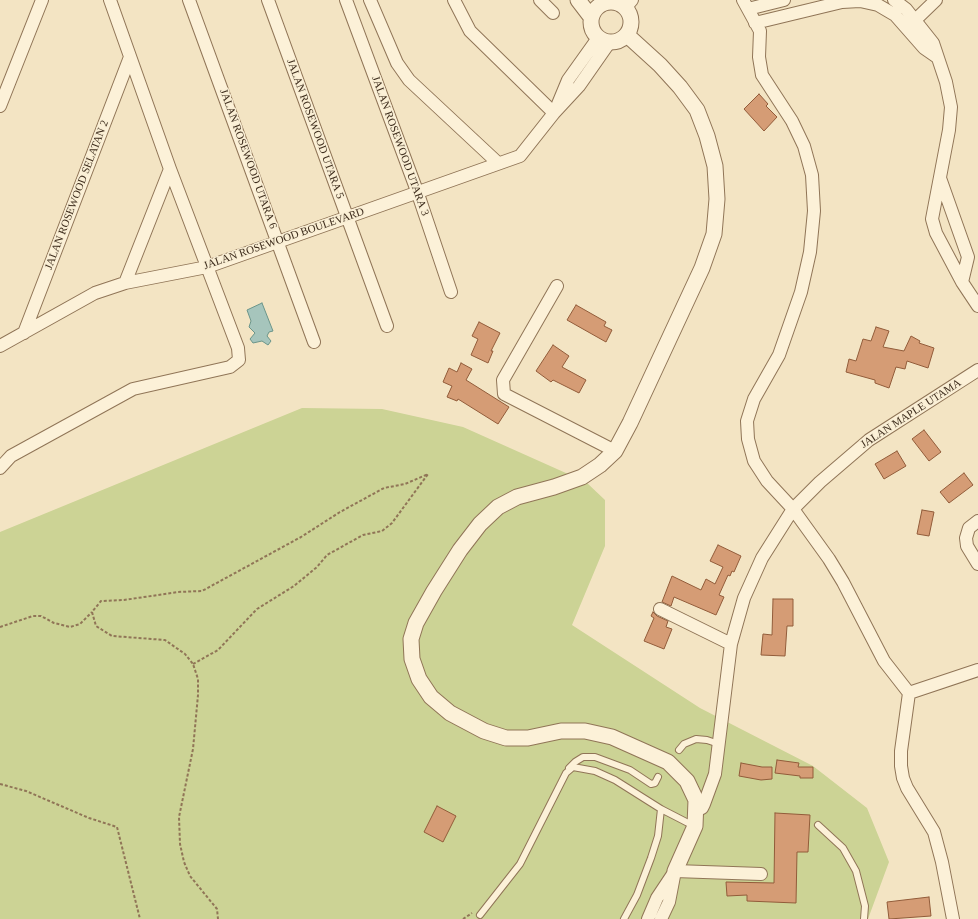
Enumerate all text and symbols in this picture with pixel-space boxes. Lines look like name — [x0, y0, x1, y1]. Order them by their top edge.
street label: JALAN ROSEWOOD UTARA 5 — [284, 57, 346, 201]
street label: JALAN ROSEWOOD UTARA 3 — [369, 74, 431, 218]
street label: JALAN ROSEWOOD UTARA 6 — [217, 87, 279, 231]
street label: JALAN ROSEWOOD SELATAN 2 — [42, 118, 112, 272]
street label: JALAN ROSEWOOD BOULEVARD — [202, 205, 366, 273]
street label: JALAN MAPLE UTAMA — [858, 377, 964, 451]

